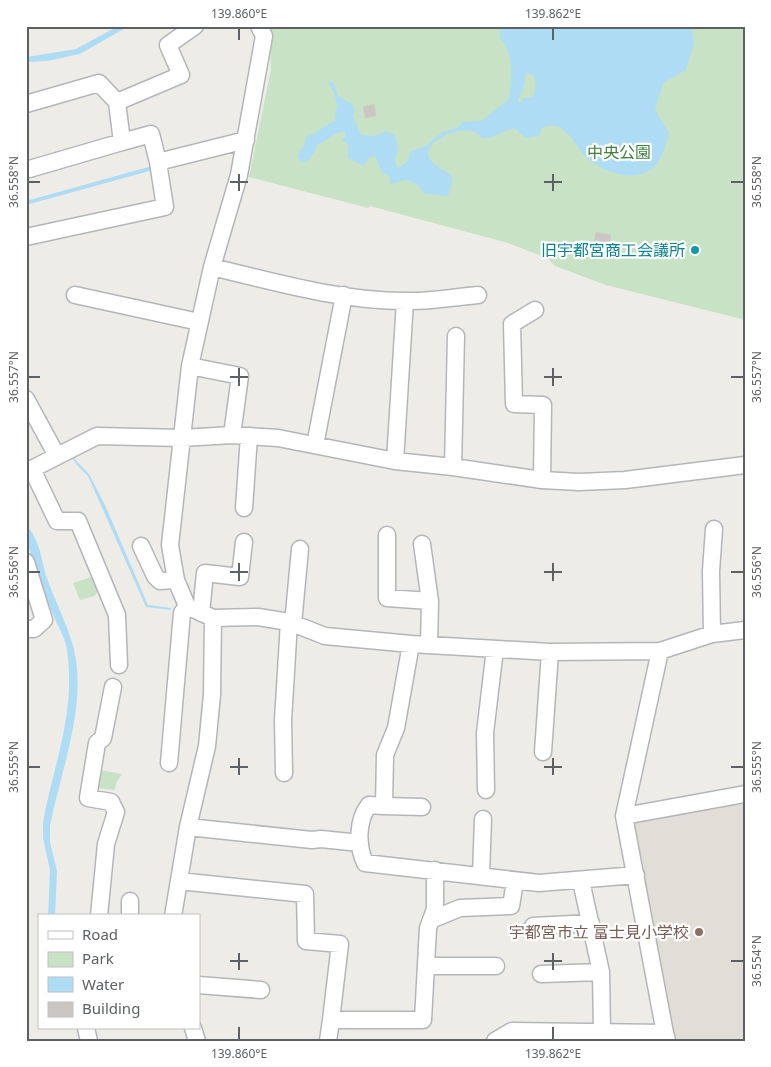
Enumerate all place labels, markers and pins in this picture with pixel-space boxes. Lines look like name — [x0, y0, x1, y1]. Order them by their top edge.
place label: 旧宇都宮商工会議所 — [541, 239, 685, 261]
marker: 旧宇都宮商工会議所 — [689, 244, 701, 256]
place label: 宇都宮市立 富士見小学校 — [509, 921, 689, 943]
marker: 宇都宮市立 富士見小学校 — [693, 926, 705, 938]

